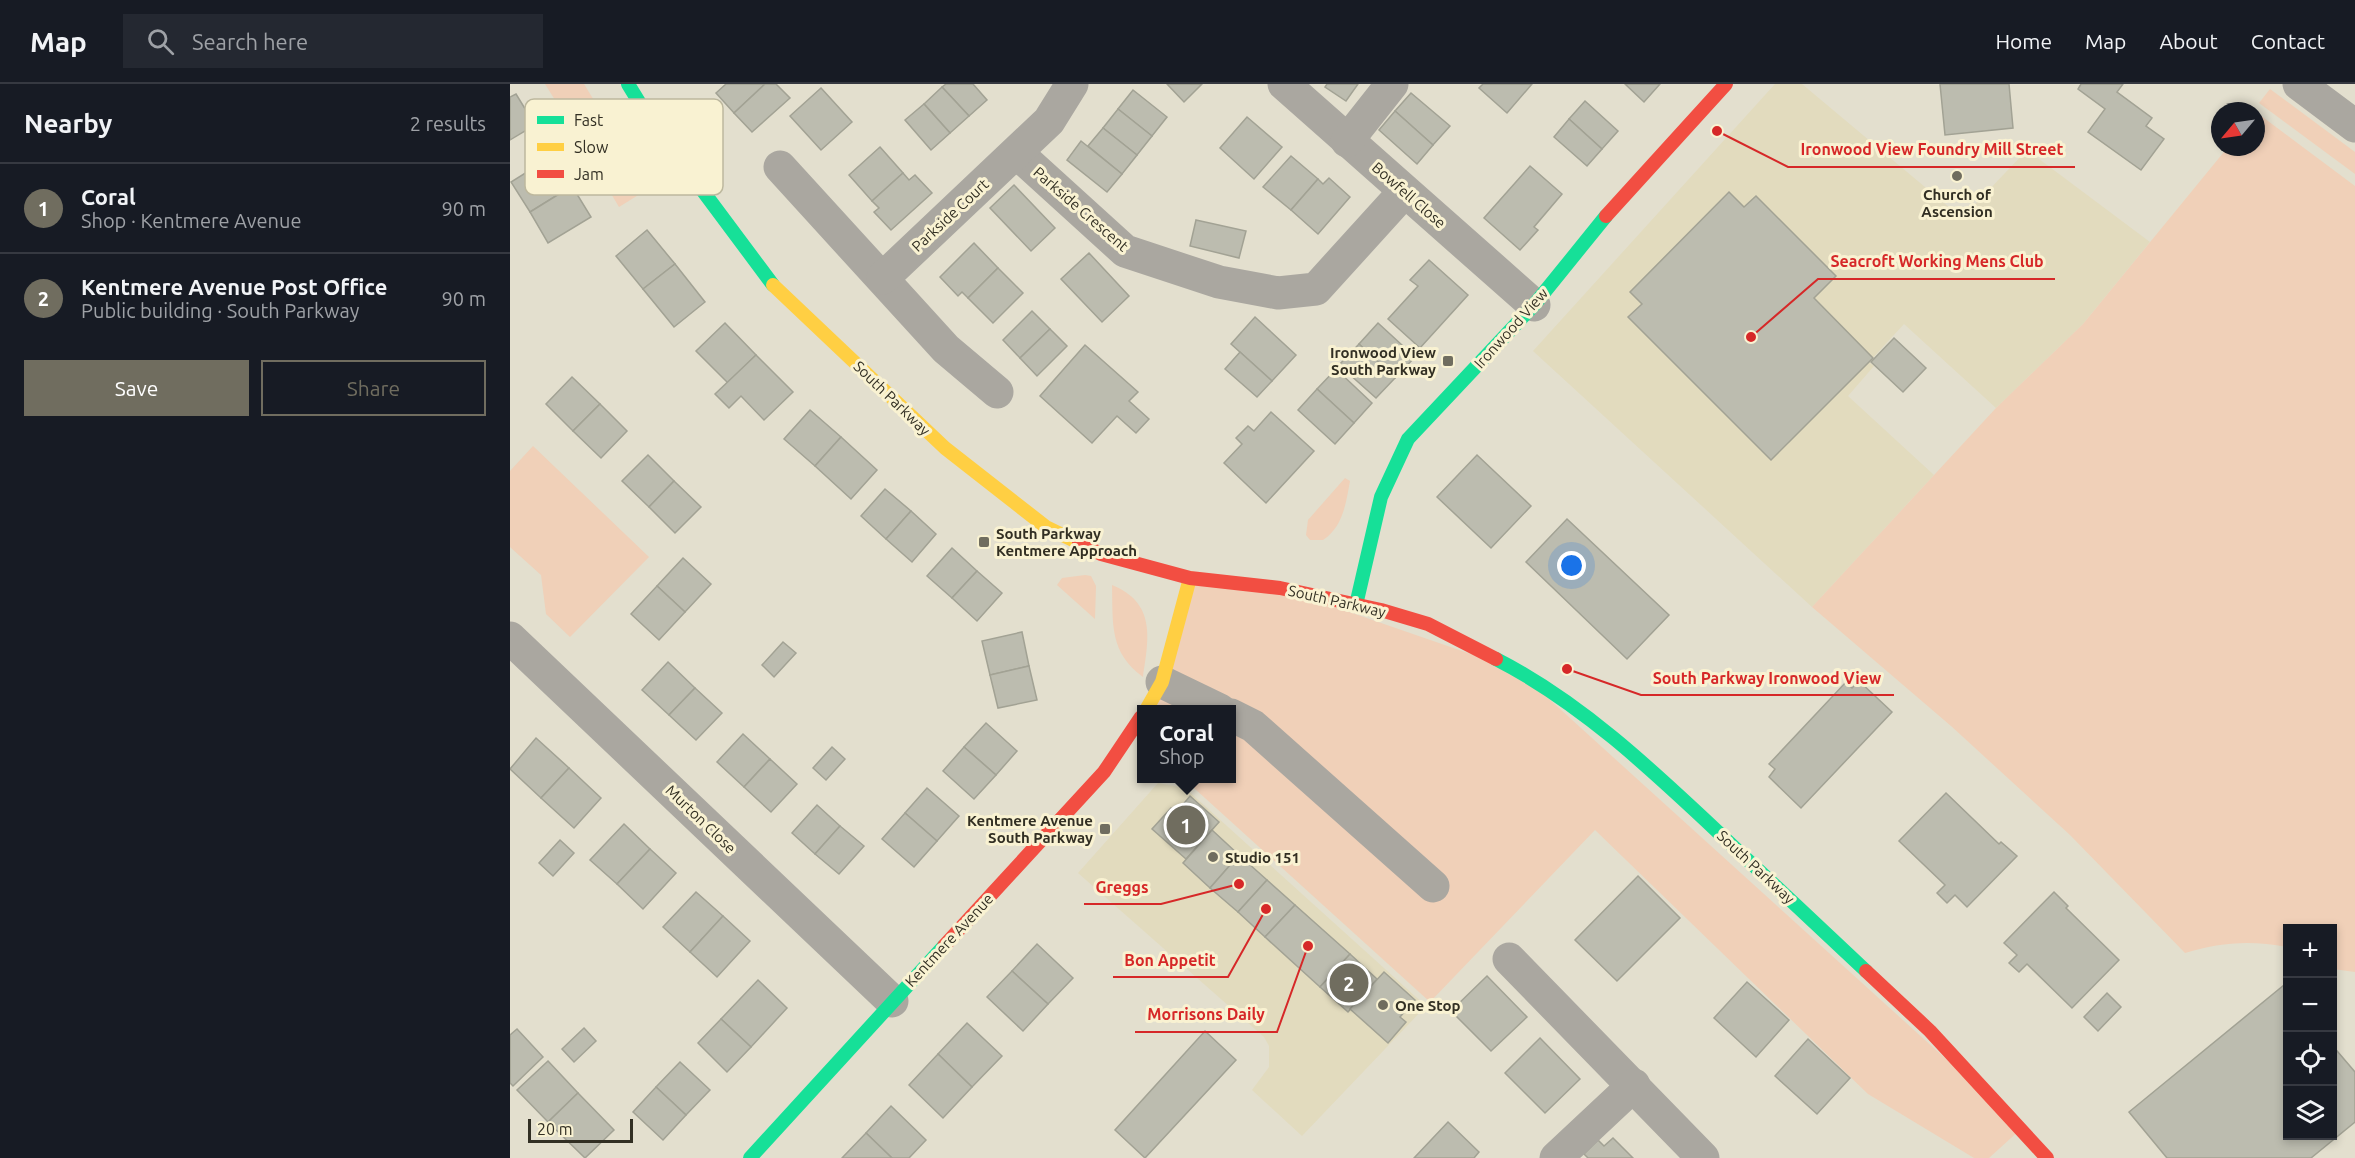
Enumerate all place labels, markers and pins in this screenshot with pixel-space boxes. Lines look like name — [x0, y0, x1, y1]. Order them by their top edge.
callout: Ironwood View Foundry Mill Street — [1788, 133, 2075, 167]
marker: Church of Ascension — [1950, 169, 1964, 183]
place label: Church of Ascension — [1921, 186, 1993, 220]
callout: Seacroft Working Mens Club — [1818, 245, 2055, 279]
place label: Ironwood View South Parkway — [1330, 344, 1436, 378]
marker: Ironwood View South Parkway — [1441, 354, 1455, 368]
place label: South Parkway Kentmere Approach — [996, 525, 1137, 559]
marker: South Parkway Kentmere Approach — [977, 535, 991, 549]
callout: South Parkway Ironwood View — [1641, 661, 1894, 695]
pin: 1 — [1166, 802, 1206, 848]
place label: Kentmere Avenue South Parkway — [967, 812, 1093, 846]
marker: Kentmere Avenue South Parkway — [1098, 822, 1112, 836]
place label: Studio 151 — [1225, 849, 1300, 866]
marker: Studio 151 — [1206, 850, 1220, 864]
callout: Greggs — [1084, 870, 1161, 904]
callout: Bon Appetit — [1113, 943, 1228, 977]
pin: 2 — [1330, 960, 1368, 1006]
place label: One Stop — [1395, 997, 1461, 1014]
callout: Morrisons Daily — [1135, 998, 1277, 1032]
marker: One Stop — [1376, 998, 1390, 1012]

